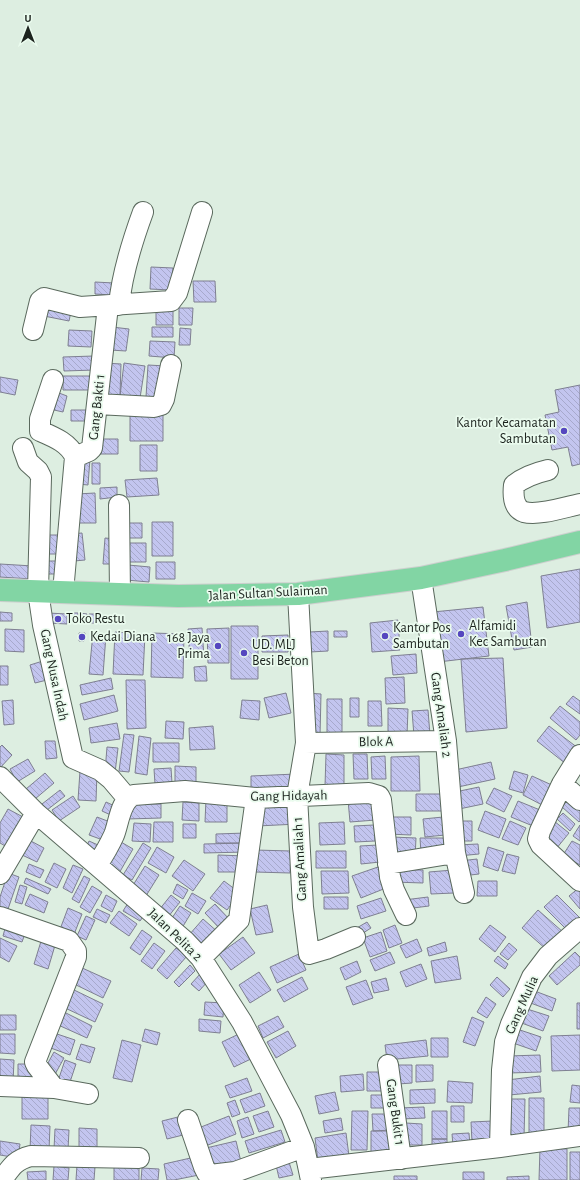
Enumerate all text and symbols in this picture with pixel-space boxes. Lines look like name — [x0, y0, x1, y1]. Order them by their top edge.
north arrow — [8, 8, 48, 48]
text: U — [24, 13, 32, 24]
street label: Gang Bakti 1 — [87, 373, 107, 441]
place label: Kantor Kecamatan Sambutan — [456, 416, 556, 446]
marker: Kantor Kecamatan Sambutan — [559, 426, 569, 436]
street label: Jalan Sultan Sulaiman — [208, 583, 328, 603]
place label: Toko Restu — [66, 612, 125, 626]
marker: Toko Restu — [53, 614, 63, 624]
place label: Alfamidi Kec Sambutan — [469, 619, 547, 649]
place label: Kantor Pos Sambutan — [393, 621, 451, 651]
street label: Gang Nusa Indah — [37, 628, 71, 722]
marker: Alfamidi Kec Sambutan — [456, 629, 466, 639]
place label: Kedai Diana — [90, 630, 156, 644]
place label: 168 Jaya Prima — [167, 631, 211, 661]
marker: Kantor Pos Sambutan — [380, 631, 390, 641]
marker: Kedai Diana — [77, 632, 87, 642]
place label: UD. MLJ Besi Beton — [252, 638, 309, 668]
marker: 168 Jaya Prima — [213, 641, 223, 651]
marker: UD. MLJ Besi Beton — [239, 648, 249, 658]
street label: Gang Amaliah 2 — [428, 672, 454, 758]
street label: Blok A — [359, 735, 393, 749]
street label: Gang Hidayah — [250, 788, 328, 804]
street label: Gang Amaliah 1 — [291, 817, 309, 901]
street label: Jalan Pelita 2 — [145, 906, 205, 964]
street label: Gang Mulia — [503, 973, 541, 1036]
street label: Gang Bukit 1 — [383, 1078, 407, 1146]

